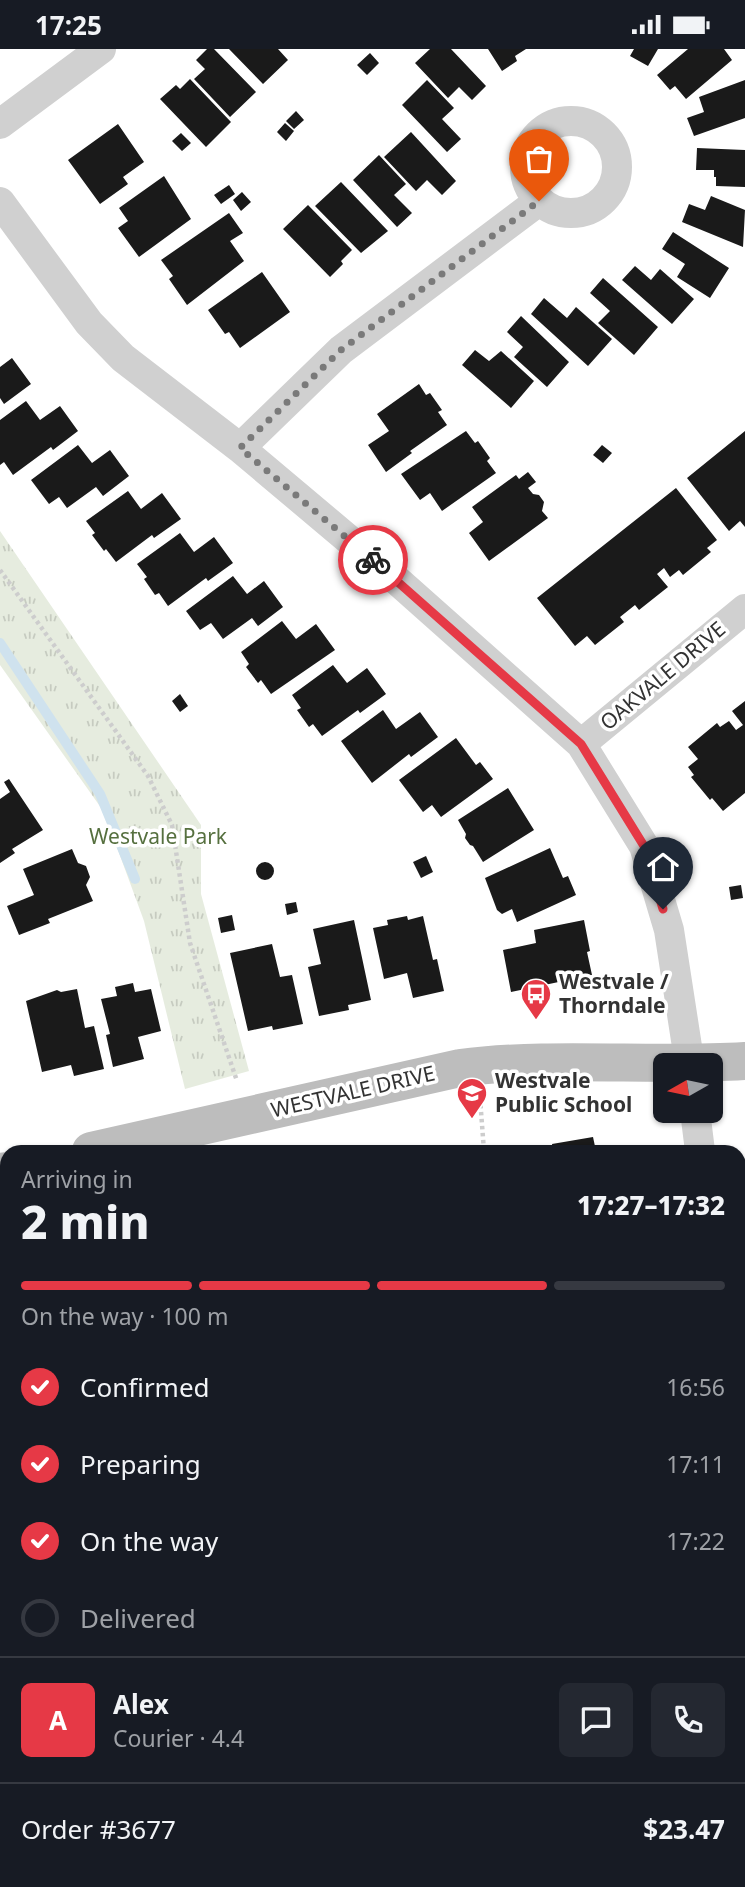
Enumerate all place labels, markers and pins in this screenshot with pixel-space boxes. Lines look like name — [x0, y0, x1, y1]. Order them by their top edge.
pin — [509, 129, 569, 201]
pin — [633, 837, 693, 909]
place label: Westvale / Thorndale — [559, 967, 669, 1019]
bus stop icon: Westvale / Thorndale — [519, 977, 553, 1021]
place label: Westvale Public School — [495, 1066, 632, 1118]
school or university icon: Westvale Public School — [455, 1076, 489, 1120]

